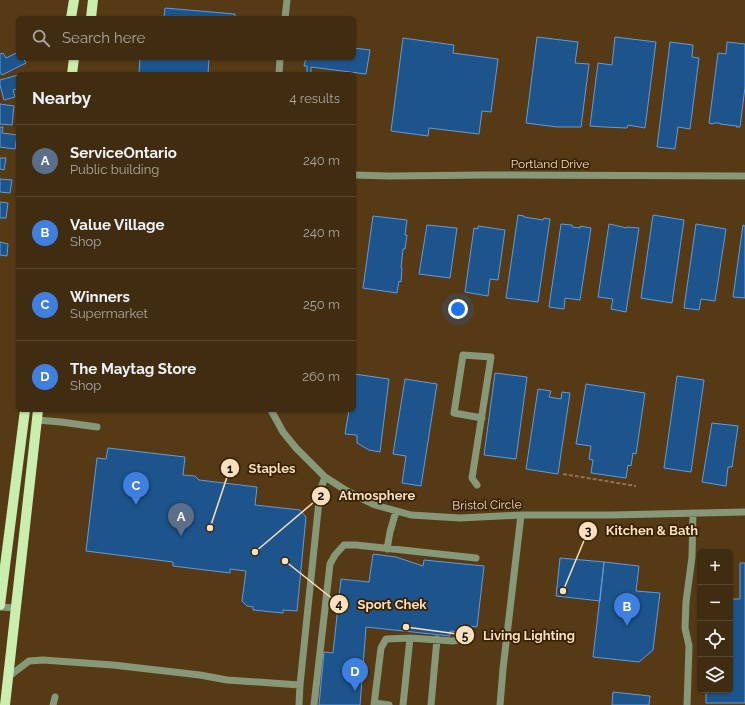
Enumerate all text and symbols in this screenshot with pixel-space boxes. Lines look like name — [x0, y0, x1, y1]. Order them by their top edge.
search box — [16, 16, 356, 60]
icon: search — [30, 27, 52, 49]
text: Search here — [62, 29, 145, 47]
text: Nearby — [32, 88, 91, 108]
text: 4 results — [289, 91, 340, 106]
text: ServiceOntario — [70, 144, 177, 162]
text: A — [41, 153, 49, 168]
text: 240 m — [303, 153, 340, 168]
street label: Portland Drive — [511, 157, 589, 171]
text: Public building — [70, 162, 159, 177]
text: Value Village — [70, 216, 165, 234]
text: B — [41, 225, 49, 240]
text: 240 m — [303, 225, 340, 240]
text: Shop — [70, 234, 101, 249]
text: Winners — [70, 288, 130, 306]
text: C — [41, 297, 49, 312]
text: 250 m — [303, 297, 340, 312]
your location — [448, 299, 468, 319]
text: Supermarket — [70, 306, 148, 321]
text: The Maytag Store — [70, 360, 196, 378]
text: D — [40, 369, 50, 384]
text: 260 m — [302, 369, 340, 384]
text: Shop — [70, 378, 101, 393]
callout: Staples — [220, 456, 303, 481]
text: Staples — [249, 461, 296, 476]
text: 1 — [227, 462, 233, 476]
pin: C — [123, 472, 149, 505]
callout: Atmosphere — [311, 483, 423, 508]
text: Atmosphere — [339, 488, 415, 503]
text: 2 — [318, 489, 325, 503]
street label: Bristol Circle — [452, 497, 522, 513]
pin: A — [168, 503, 194, 536]
callout: Kitchen & Bath — [578, 518, 707, 543]
text: Kitchen & Bath — [606, 523, 698, 538]
text: 3 — [585, 524, 592, 538]
map controls — [697, 549, 733, 693]
button: + — [697, 549, 733, 585]
button: − — [697, 585, 733, 621]
callout: Sport Chek — [329, 592, 434, 617]
pin: B — [614, 593, 640, 626]
text: 4 — [336, 597, 343, 611]
text: Sport Chek — [357, 597, 427, 612]
button: locate — [697, 621, 733, 657]
callout: Living Lighting — [455, 623, 583, 648]
text: Living Lighting — [483, 628, 575, 643]
text: 5 — [462, 629, 469, 643]
button: layers — [697, 657, 733, 693]
pin: D — [342, 658, 368, 691]

